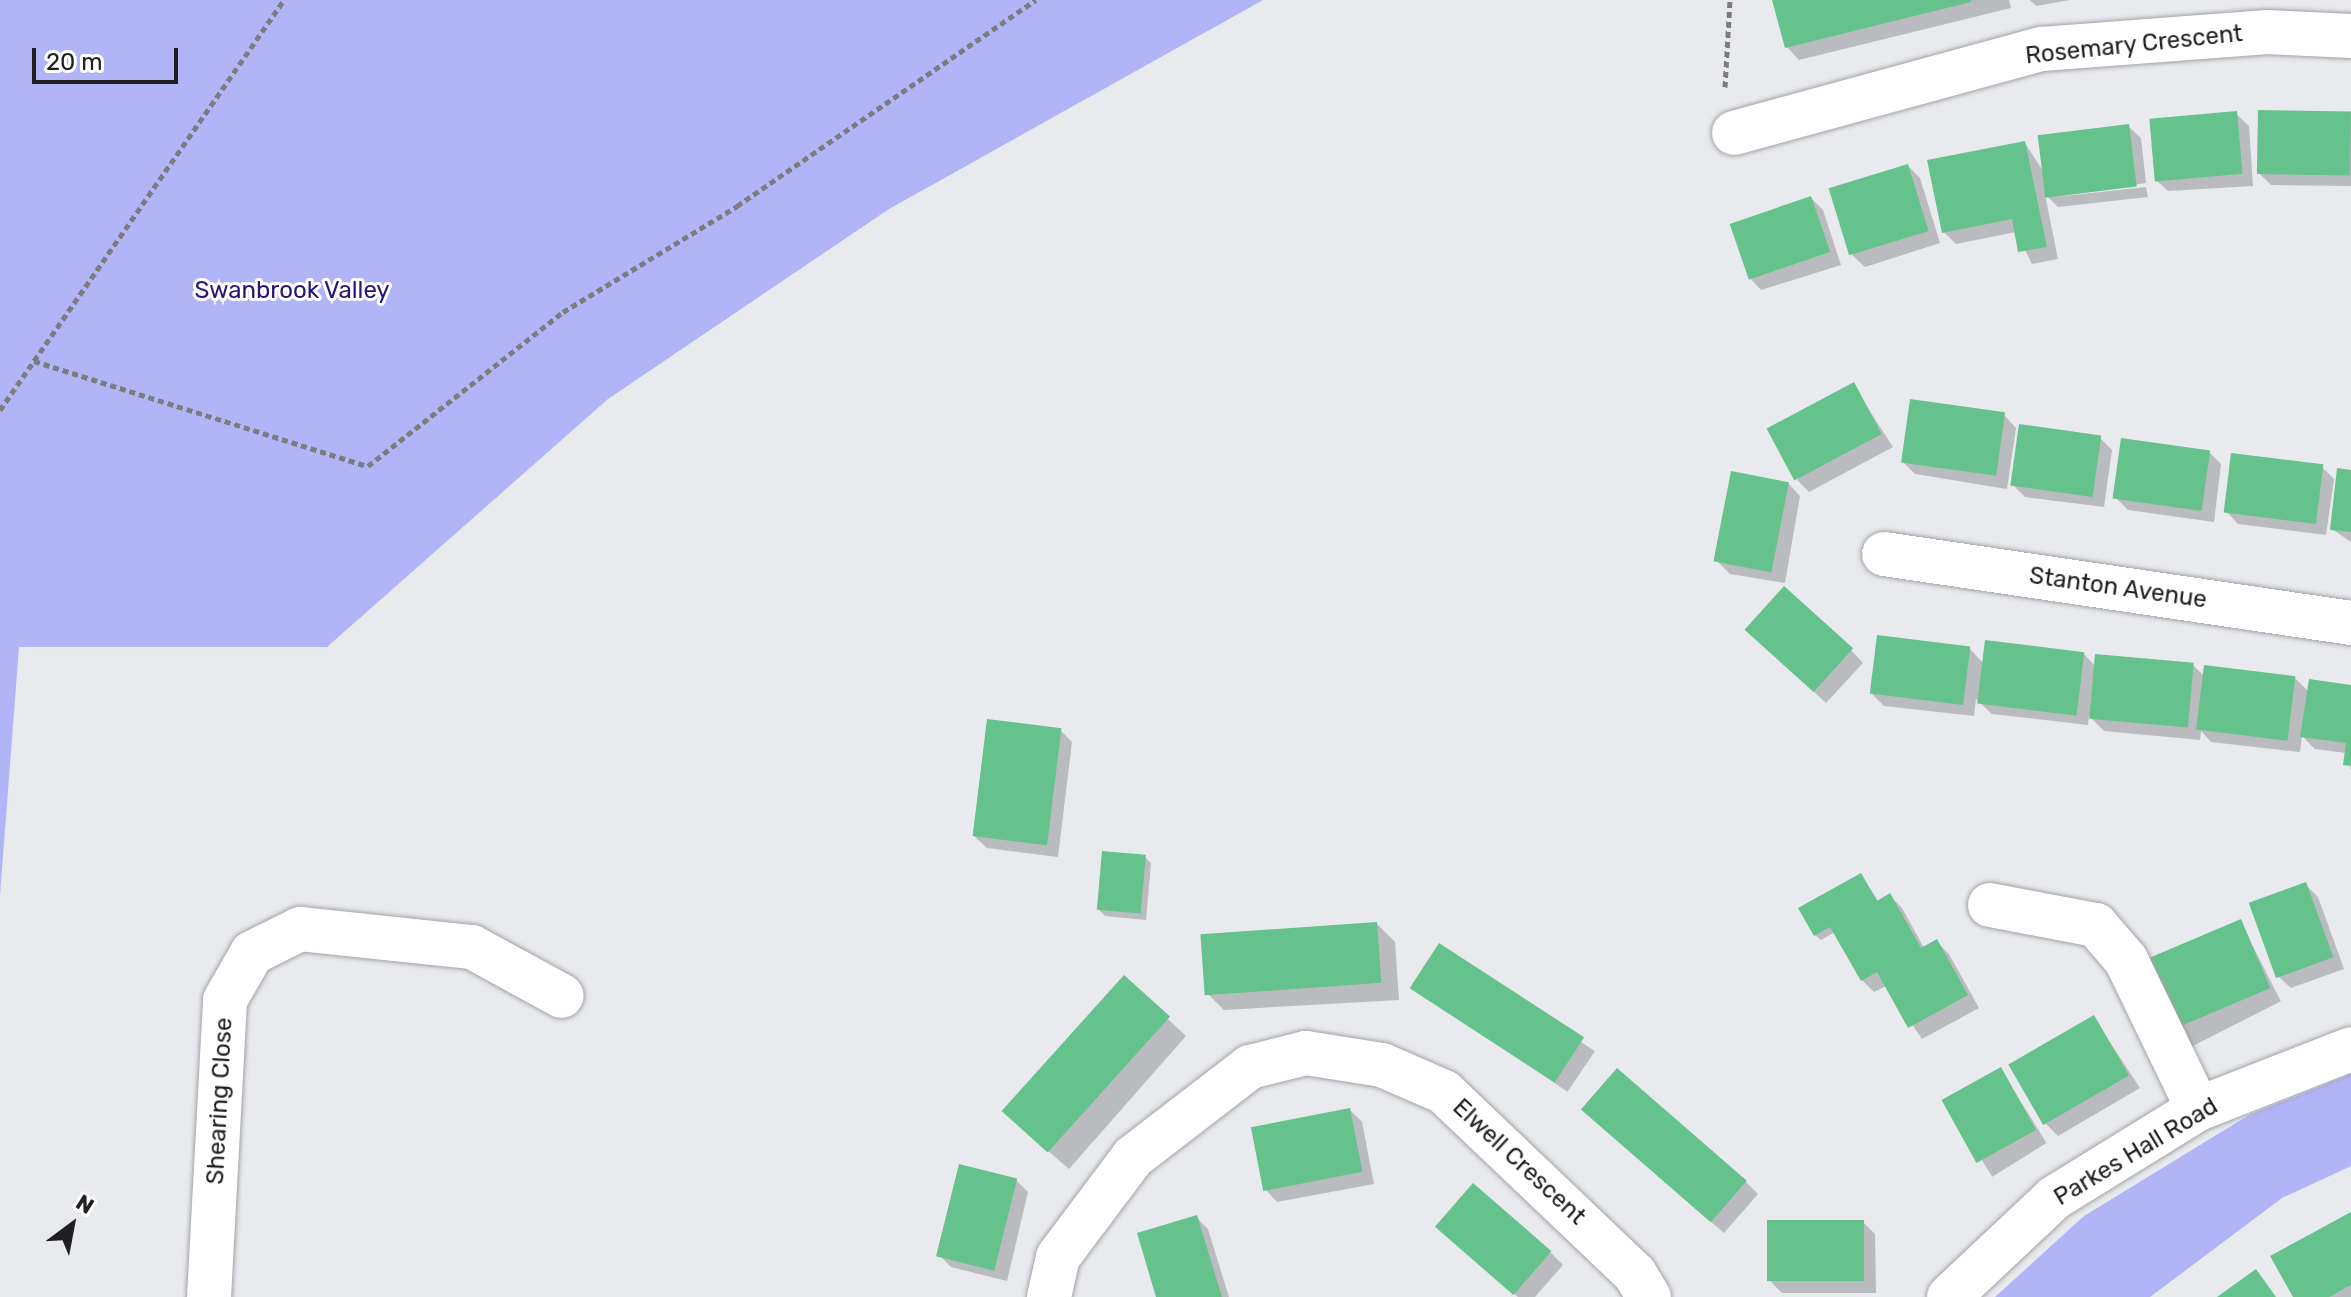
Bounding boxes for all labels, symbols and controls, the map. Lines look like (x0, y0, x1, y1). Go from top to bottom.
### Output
street label: Rosemary Crescent (2024, 19, 2244, 71)
scale bar (36, 32, 182, 82)
text: 20 m (46, 48, 103, 76)
park label: Swanbrook Valley (194, 277, 390, 305)
street label: Stanton Avenue (2027, 561, 2209, 615)
street label: Shearing Close (201, 1017, 239, 1185)
street label: Parkes Hall Road (2049, 1092, 2223, 1212)
street label: Elwell Crescent (1447, 1093, 1591, 1231)
north arrow (32, 1185, 112, 1265)
text: N (71, 1189, 99, 1220)

